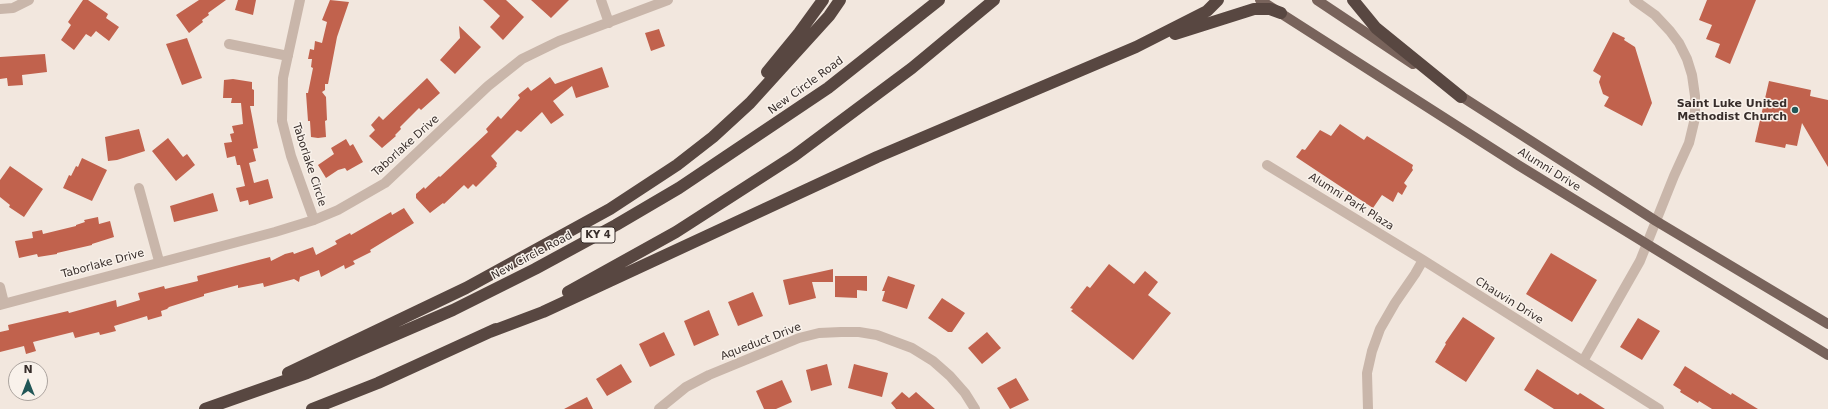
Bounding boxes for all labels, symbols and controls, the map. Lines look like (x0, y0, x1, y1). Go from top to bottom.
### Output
street label: New Circle Road (766, 54, 846, 118)
place label: Saint Luke United Methodist Church (1677, 97, 1787, 123)
marker: Saint Luke United Methodist Church (1790, 105, 1800, 115)
street label: Taborlake Drive (370, 113, 442, 179)
street label: Taborlake Circle (289, 122, 329, 208)
street label: Alumni Drive (1515, 146, 1583, 194)
street label: Alumni Park Plaza (1306, 170, 1396, 234)
road number: KY 4 (581, 227, 615, 243)
street label: New Circle Road (489, 229, 575, 283)
street label: Taborlake Drive (60, 247, 146, 281)
street label: Chauvin Drive (1473, 275, 1545, 327)
street label: Aqueduct Drive (719, 321, 803, 363)
north arrow (8, 361, 48, 401)
text: N (23, 363, 33, 376)

